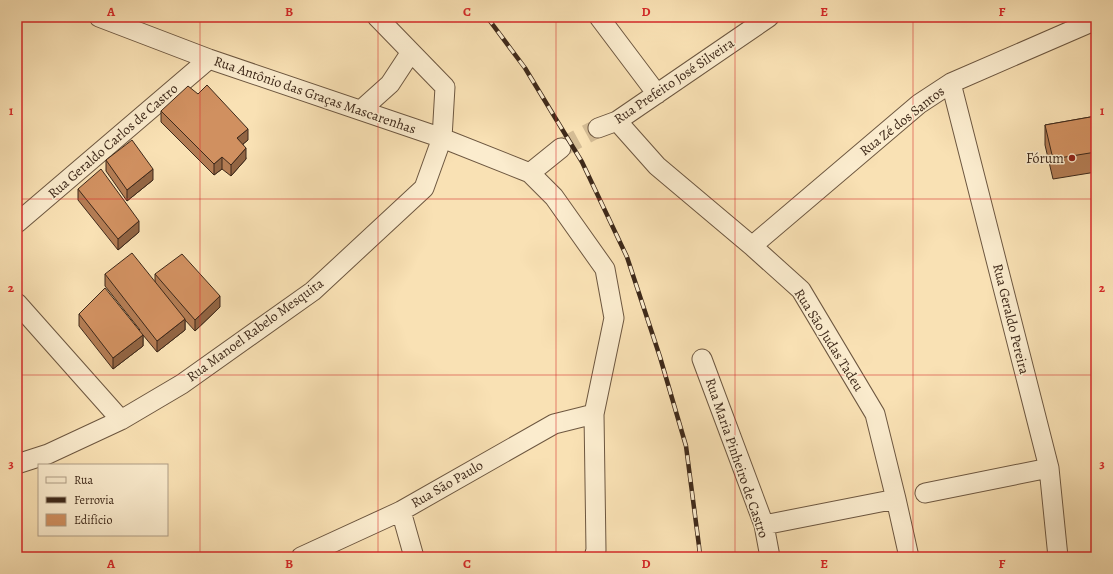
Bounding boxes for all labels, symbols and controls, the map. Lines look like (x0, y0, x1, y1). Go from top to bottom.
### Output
text: A (106, 3, 116, 20)
text: B (285, 3, 293, 20)
text: C (463, 3, 471, 20)
text: D (641, 3, 651, 20)
text: E (820, 3, 828, 20)
text: F (999, 3, 1006, 20)
street label: Rua Prefeito José Silveira (610, 33, 738, 128)
street label: Rua Antônio das Graças Mascarenhas (211, 51, 419, 139)
street label: Rua Geraldo Carlos de Castro (44, 79, 182, 203)
street label: Rua Zé dos Santos (856, 82, 948, 160)
text: 1 (9, 102, 14, 119)
text: 1 (1100, 102, 1105, 119)
place label: Fórum (1026, 149, 1064, 168)
marker: Fórum (1067, 153, 1077, 163)
street label: Rua Geraldo Pereira (988, 262, 1034, 377)
street label: Rua Manoel Rabelo Mesquita (183, 274, 328, 386)
text: 2 (8, 279, 15, 296)
text: 2 (1099, 279, 1106, 296)
street label: Rua São Judas Tadeu (790, 285, 868, 395)
street label: Rua Maria Pinheiro de Castro (701, 375, 773, 541)
text: 3 (8, 455, 14, 472)
text: 3 (1099, 455, 1105, 472)
street label: Rua São Paulo (407, 456, 487, 512)
legend (38, 464, 168, 536)
text: Rua (74, 472, 93, 488)
text: Ferrovia (74, 492, 115, 508)
text: Edifício (74, 512, 112, 528)
text: A (106, 555, 116, 572)
text: B (285, 555, 293, 572)
text: C (463, 555, 471, 572)
text: D (641, 555, 651, 572)
text: E (820, 555, 828, 572)
text: F (999, 555, 1006, 572)

